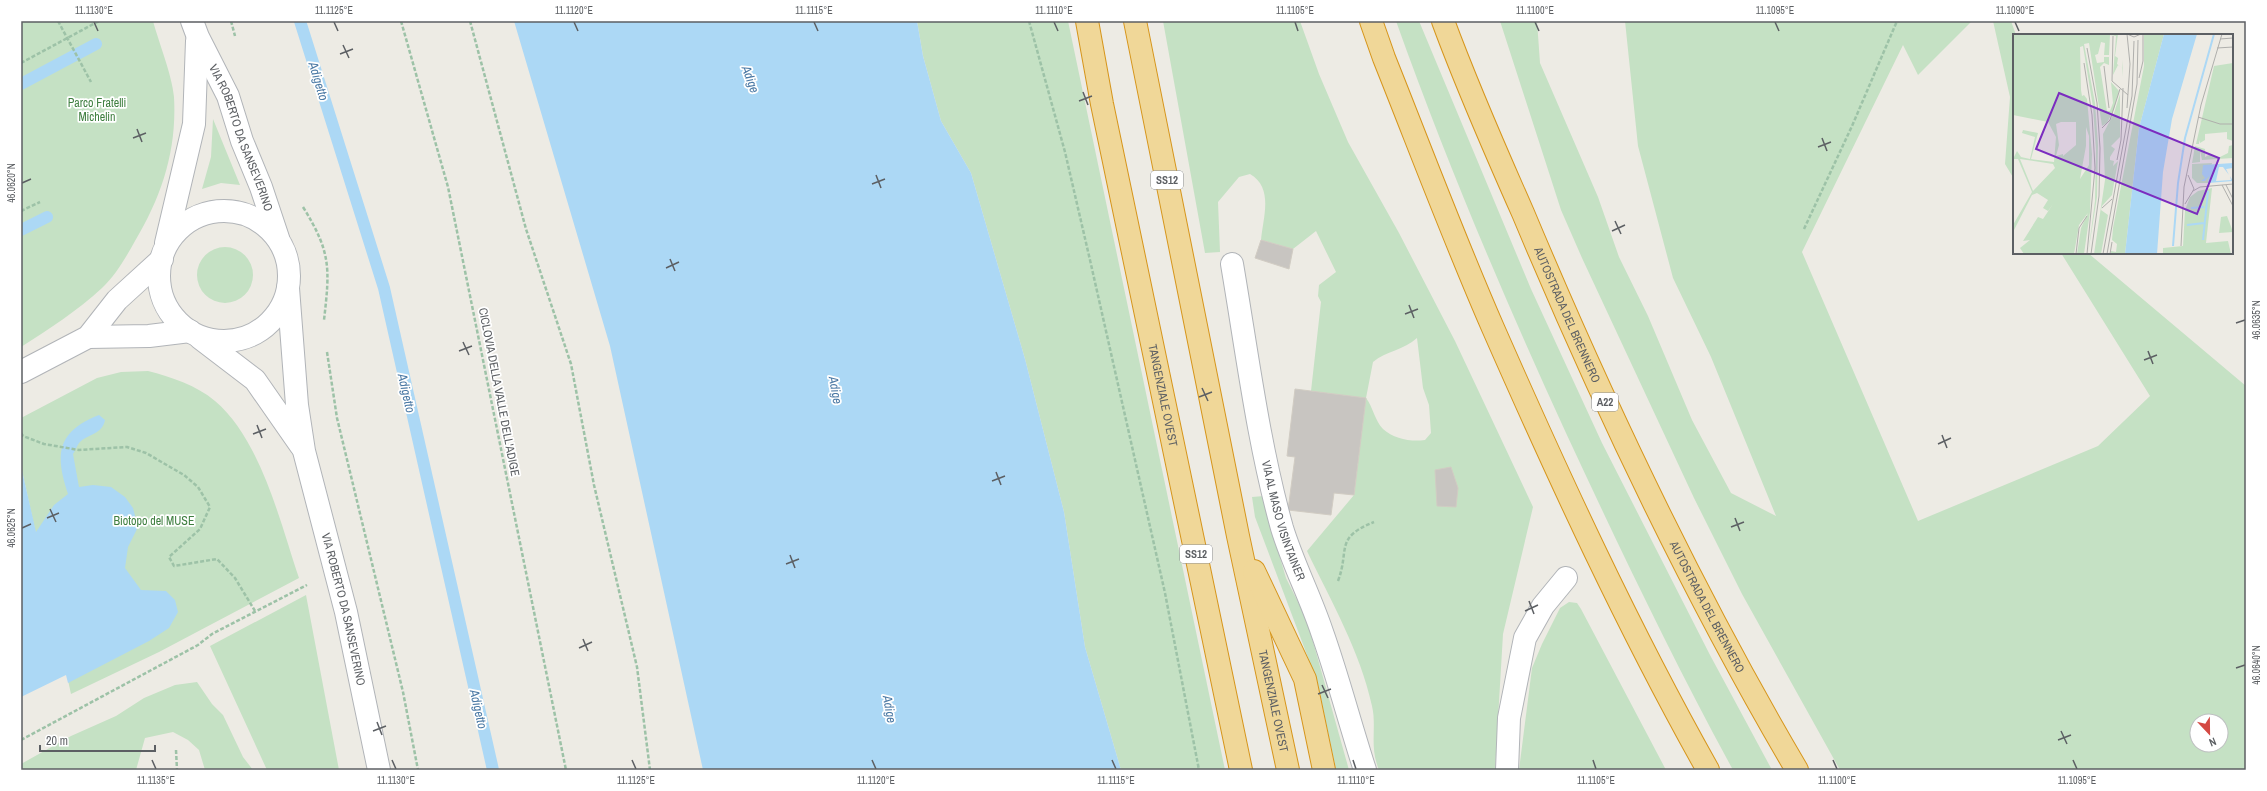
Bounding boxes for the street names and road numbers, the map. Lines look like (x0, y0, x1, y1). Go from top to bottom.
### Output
street label: VIA ROBERTO DA SANSEVERINO (205, 62, 277, 214)
road number: SS12 (1151, 171, 1183, 189)
street label: AUTOSTRADA DEL BRENNERO (1530, 244, 1604, 386)
street label: CICLOVIA DELLA VALLE DELL'ADIGE (475, 306, 523, 478)
street label: TANGENZIALE OVEST (1144, 343, 1181, 448)
road number: A22 (1592, 393, 1618, 411)
street label: VIA AL MASO VISINTAINER (1258, 459, 1309, 583)
street label: VIA ROBERTO DA SANSEVERINO (318, 531, 369, 687)
street label: AUTOSTRADA DEL BRENNERO (1666, 537, 1748, 676)
road number: SS12 (1180, 545, 1212, 563)
street label: TANGENZIALE OVEST (1255, 649, 1292, 754)

